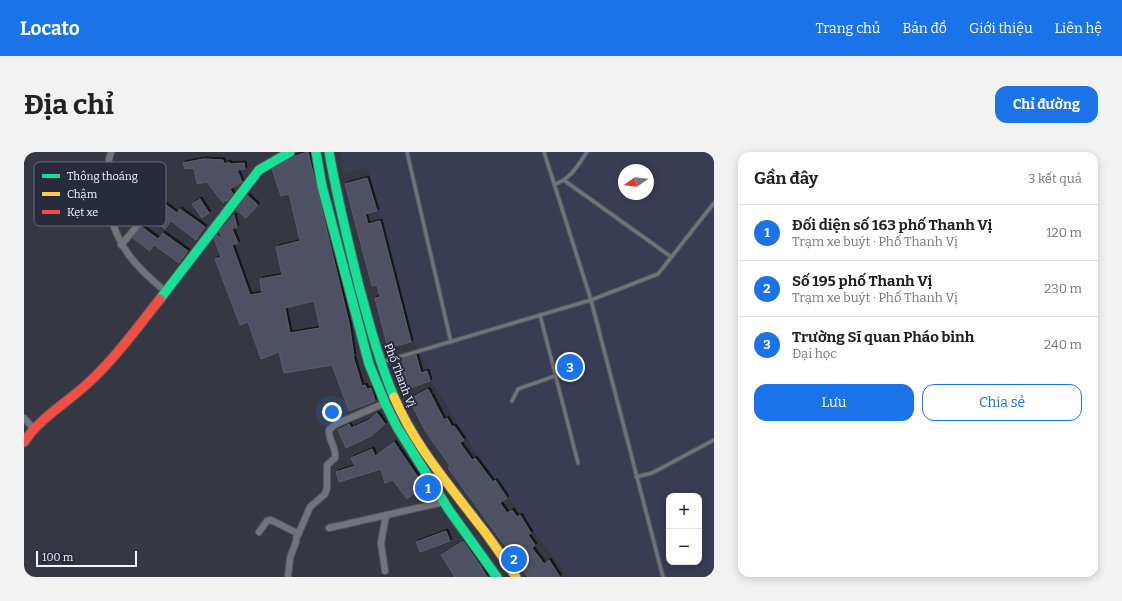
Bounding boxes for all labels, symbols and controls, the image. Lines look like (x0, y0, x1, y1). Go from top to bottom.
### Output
text: Locato (20, 17, 80, 40)
text: Trang chủ (815, 20, 880, 37)
text: Bản đồ (902, 20, 947, 37)
text: Giới thiệu (969, 20, 1033, 37)
text: Liên hệ (1055, 20, 1102, 37)
button: Chỉ đường (995, 86, 1098, 123)
text: Địa chỉ (24, 88, 114, 121)
legend (34, 162, 166, 226)
north arrow (618, 164, 654, 200)
text: Gần đây (754, 168, 818, 189)
text: Thông thoáng (67, 170, 138, 183)
text: 3 kết quả (1028, 171, 1082, 186)
text: Chậm (67, 188, 98, 201)
text: Kẹt xe (67, 206, 98, 219)
text: Đối diện số 163 phố Thanh Vị (792, 216, 992, 234)
text: 1 (764, 225, 770, 240)
text: 120 m (1046, 225, 1082, 240)
text: Trạm xe buýt · Phố Thanh Vị (792, 234, 958, 249)
text: Số 195 phố Thanh Vị (792, 272, 932, 290)
text: 2 (763, 281, 771, 296)
text: 230 m (1044, 281, 1082, 296)
text: Trạm xe buýt · Phố Thanh Vị (792, 290, 958, 305)
text: Trường Sĩ quan Pháo binh (792, 328, 974, 346)
text: 3 (763, 337, 771, 352)
text: 240 m (1044, 337, 1082, 352)
street label: Phố Thanh Vị (381, 341, 419, 410)
text: Đại học (792, 346, 837, 361)
pin: 3 (557, 352, 583, 382)
button: Lưu (754, 384, 914, 421)
button: Chia sẻ (922, 384, 1082, 421)
your location (322, 402, 342, 422)
pin: 1 (415, 473, 441, 503)
map controls (666, 493, 702, 565)
button: + (666, 493, 702, 529)
button: − (666, 529, 702, 565)
pin: 2 (501, 544, 527, 574)
scale bar (36, 549, 137, 568)
text: 100 m (42, 551, 73, 564)

